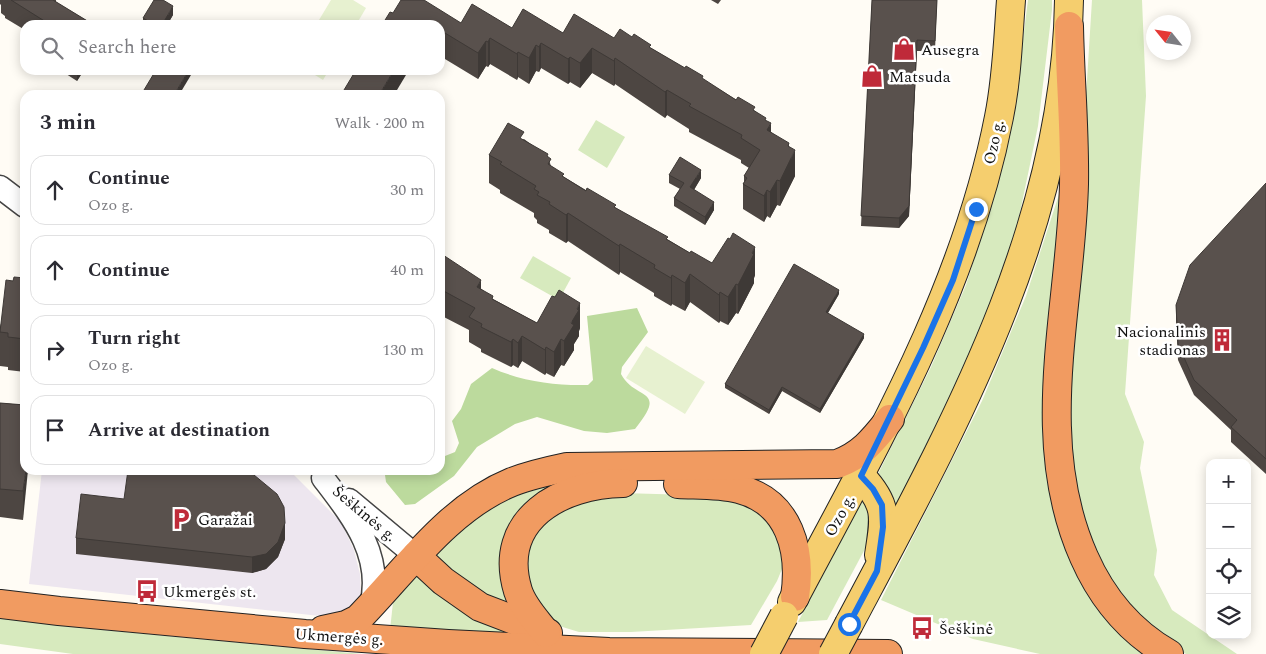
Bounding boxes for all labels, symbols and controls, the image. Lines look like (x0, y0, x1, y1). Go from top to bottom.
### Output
north arrow (1146, 15, 1191, 60)
search box (20, 20, 445, 75)
text: Search here (78, 33, 177, 62)
icon: search (38, 34, 66, 62)
shop icon: Ausegra (891, 36, 917, 62)
place label: Ausegra (921, 38, 979, 62)
shop icon: Matsuda (859, 63, 885, 89)
place label: Matsuda (889, 65, 951, 89)
text: 3 min (40, 107, 96, 139)
text: Walk · 200 m (334, 111, 425, 135)
street label: Ozo g. (977, 118, 1011, 167)
text: Continue (88, 164, 170, 193)
icon: ahead (41, 176, 69, 204)
text: 30 m (390, 178, 424, 202)
text: Ozo g. (88, 193, 133, 217)
route end (965, 198, 988, 221)
icon: ahead (41, 256, 69, 284)
text: Continue (88, 256, 170, 285)
text: 40 m (390, 258, 424, 282)
place label: Nacionalinis stadionas (1116, 320, 1206, 362)
text: Turn right (88, 324, 181, 353)
building icon: Nacionalinis stadionas (1209, 327, 1235, 353)
icon: right (41, 336, 69, 364)
text: 130 m (382, 338, 424, 362)
text: Ozo g. (88, 353, 133, 377)
icon: arrive (41, 416, 69, 444)
text: Arrive at destination (88, 416, 270, 445)
map controls (1206, 459, 1251, 639)
button: + (1206, 459, 1251, 504)
street label: Šeškinės g. (327, 480, 402, 548)
street label: Ozo g. (818, 490, 861, 541)
button: − (1206, 504, 1251, 549)
parking icon: Garažai (168, 506, 194, 532)
place label: Garažai (198, 508, 253, 532)
button: locate (1206, 549, 1251, 594)
bus stop icon: Ukmergės st. (134, 578, 160, 604)
place label: Ukmergės st. (163, 580, 256, 604)
button: layers (1206, 594, 1251, 639)
route start (838, 613, 861, 636)
bus stop icon: Šeškinė (909, 615, 935, 641)
place label: Šeškinė (939, 617, 993, 641)
street label: Ukmergės g. (294, 622, 384, 652)

